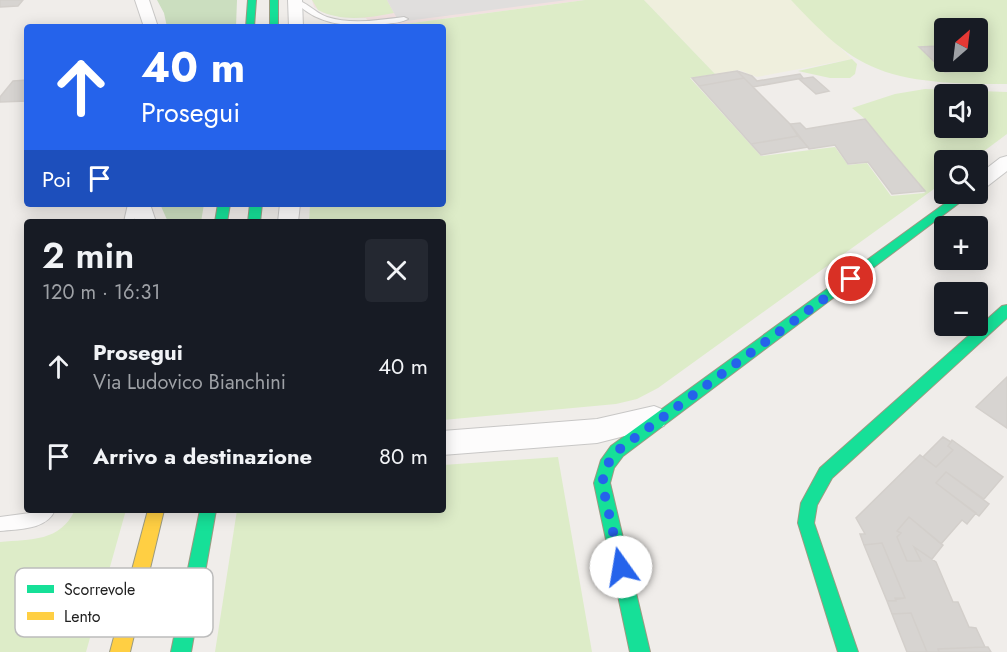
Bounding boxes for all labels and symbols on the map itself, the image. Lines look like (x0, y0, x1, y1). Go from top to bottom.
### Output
north arrow (934, 18, 988, 72)
pin (825, 253, 876, 304)
position arrow (589, 535, 653, 599)
legend (15, 568, 213, 637)
text: Scorrevole (64, 578, 135, 601)
text: Lento (64, 605, 101, 628)

